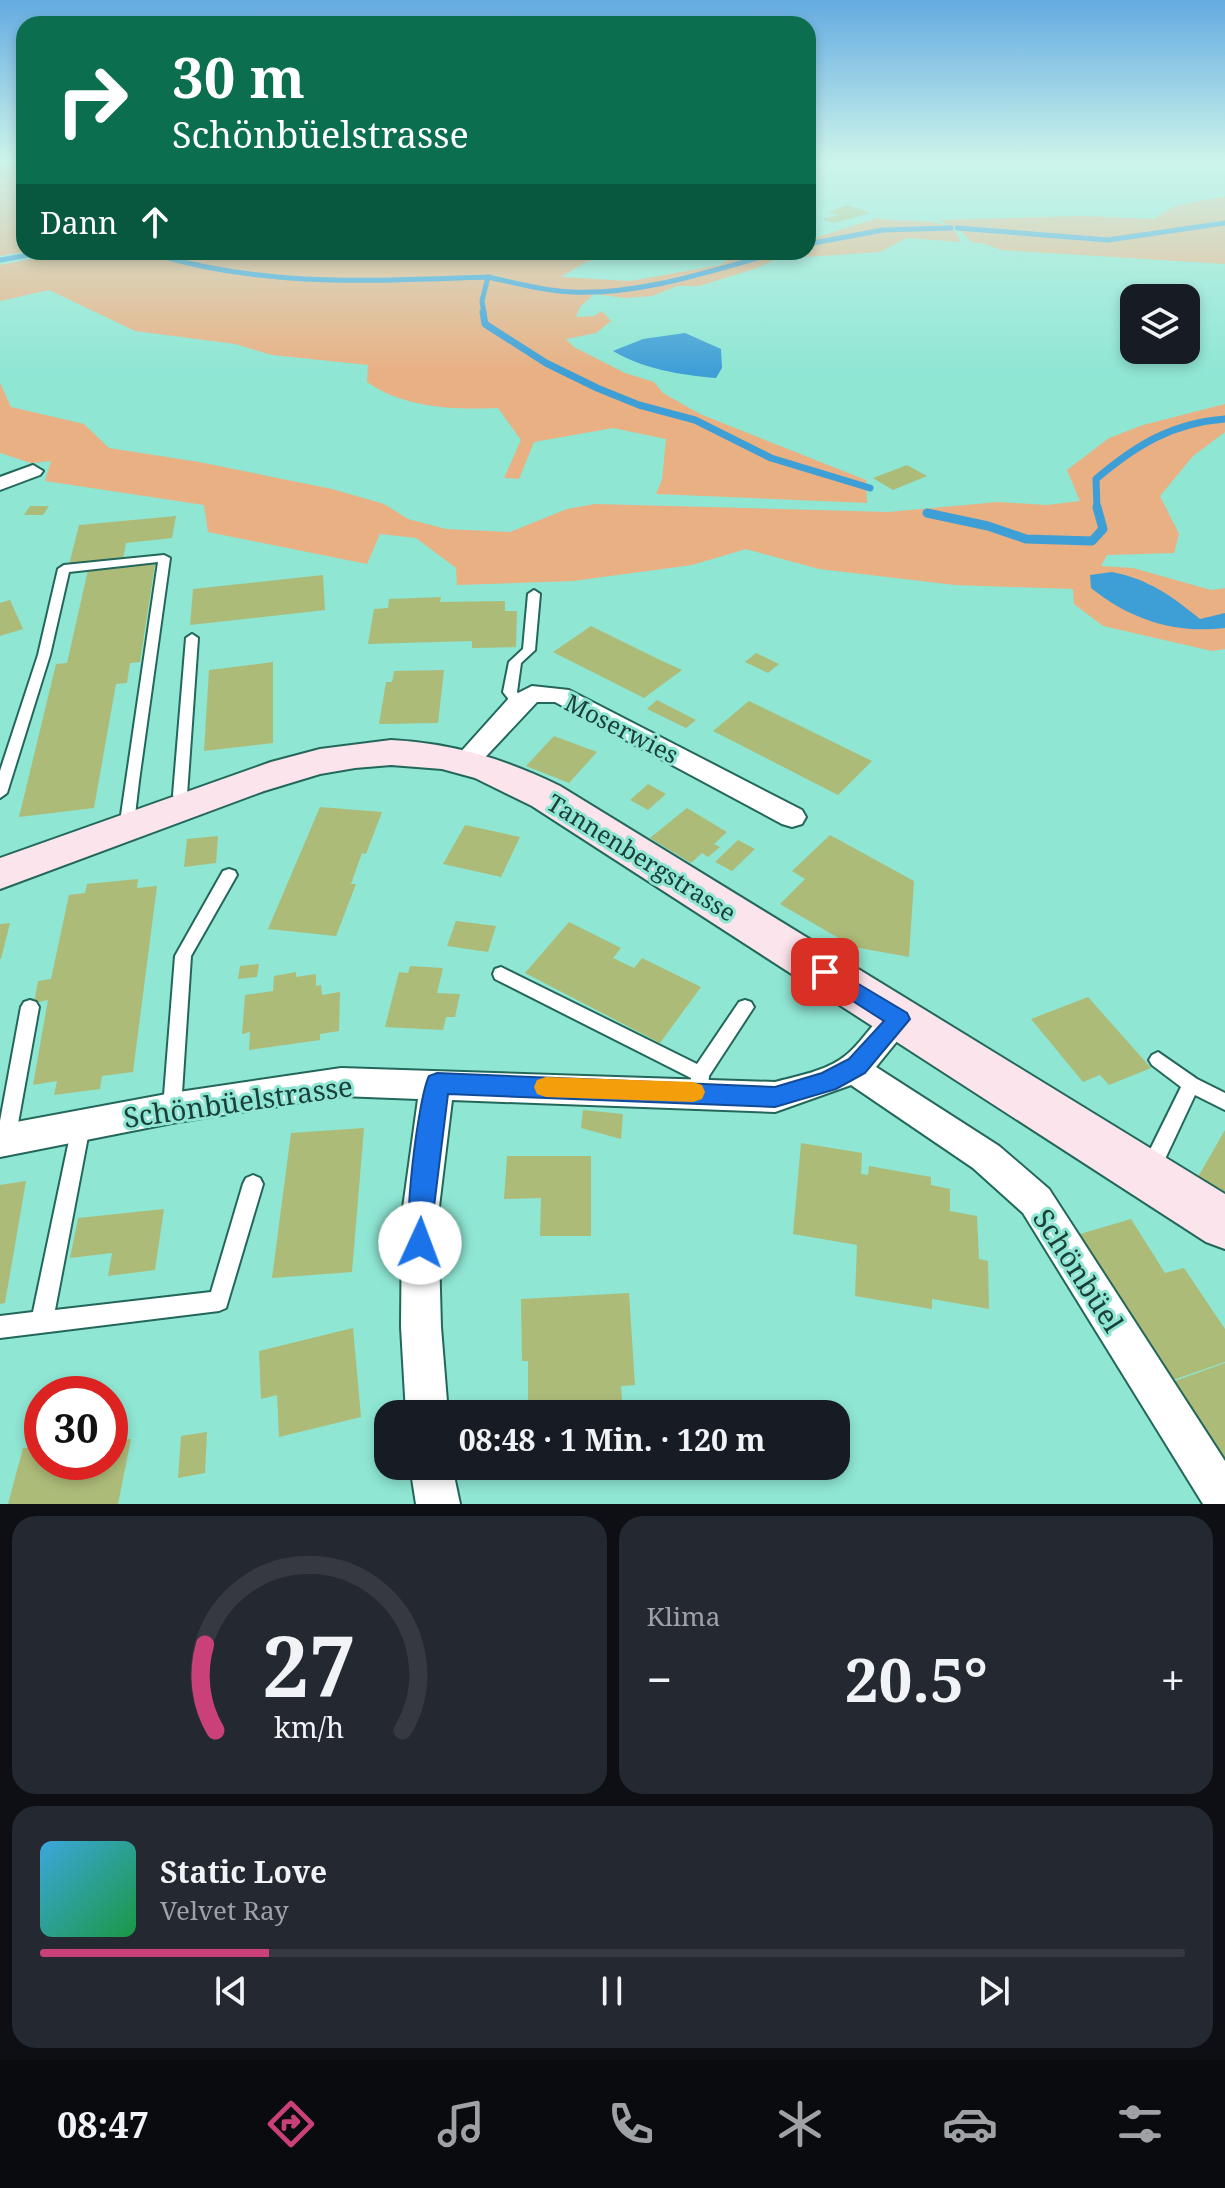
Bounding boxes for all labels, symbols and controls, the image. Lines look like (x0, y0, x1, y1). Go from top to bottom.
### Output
text: 30 m (172, 38, 305, 114)
icon: right (40, 48, 144, 152)
text: Schönbüelstrasse (172, 110, 469, 159)
icon: ahead (133, 200, 177, 244)
text: Dann (40, 202, 117, 243)
map controls (1120, 284, 1200, 364)
button: layers (1120, 284, 1200, 364)
street label: Moserwies (560, 685, 684, 771)
street label: Tannenbergstrasse (541, 786, 743, 928)
pin (791, 938, 859, 1006)
icon: arrive (803, 950, 847, 994)
street label: Schönbüelstrasse (121, 1066, 355, 1136)
position arrow (378, 1201, 462, 1285)
street label: Schönbüel (1025, 1201, 1133, 1339)
speed limit sign: 30 (24, 1376, 128, 1480)
text: 08:48 · 1 Min. · 120 m (459, 1419, 765, 1460)
text: Klima (647, 1598, 720, 1634)
text: 27 (262, 1608, 356, 1721)
text: 20.5° (845, 1638, 988, 1720)
text: − (647, 1649, 672, 1709)
text: + (1160, 1649, 1185, 1709)
text: km/h (274, 1707, 344, 1746)
text: Static Love (160, 1851, 327, 1892)
text: Velvet Ray (160, 1892, 289, 1928)
icon: previous (209, 1969, 253, 2013)
icon: pause (590, 1969, 634, 2013)
icon: next (972, 1969, 1016, 2013)
icon: directions (263, 2096, 319, 2152)
icon: music (433, 2096, 489, 2152)
icon: phone (603, 2096, 659, 2152)
icon: climate (772, 2096, 828, 2152)
icon: car (942, 2096, 998, 2152)
icon: filters (1112, 2096, 1168, 2152)
text: 08:47 (57, 2100, 149, 2149)

